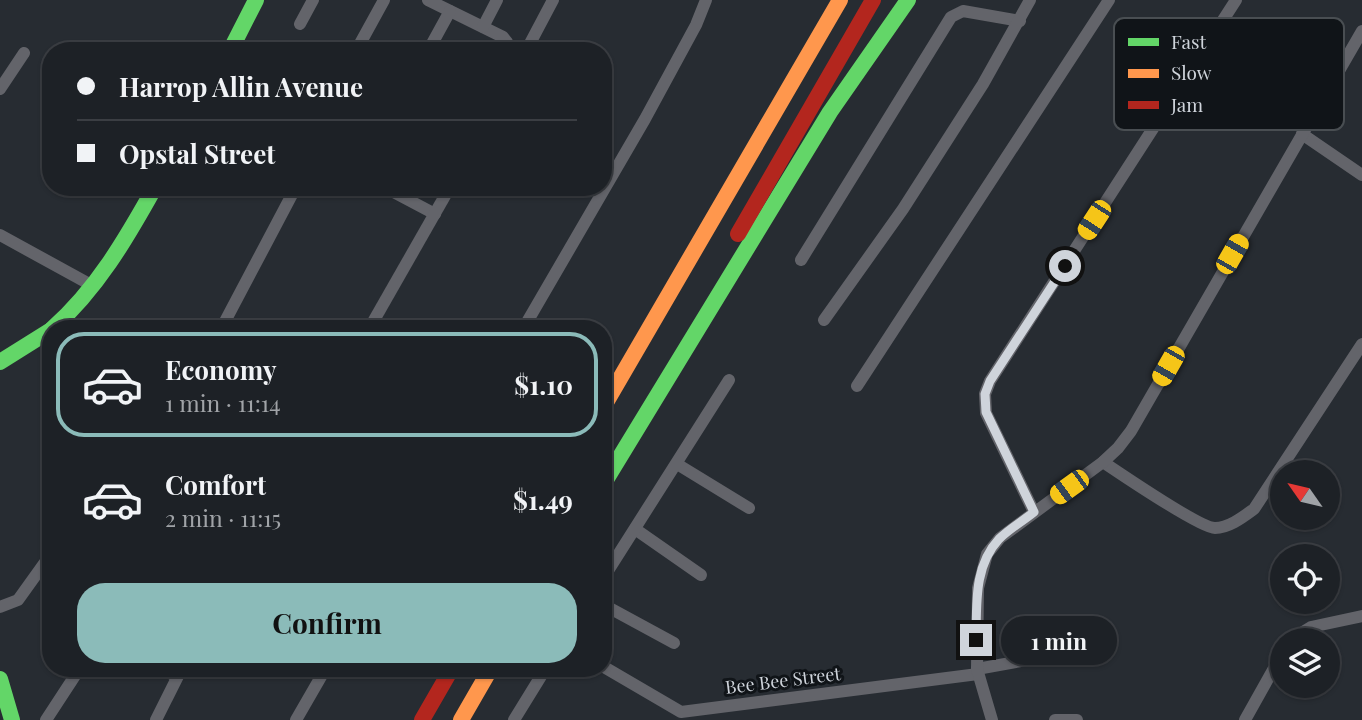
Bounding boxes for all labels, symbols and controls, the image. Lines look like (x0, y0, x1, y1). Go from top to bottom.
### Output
legend (1114, 18, 1344, 130)
text: Fast (1171, 28, 1207, 54)
text: Slow (1171, 59, 1212, 85)
text: Harrop Allin Avenue (119, 69, 363, 104)
text: Jam (1170, 91, 1203, 117)
text: Opstal Street (119, 136, 275, 171)
car (1074, 197, 1115, 243)
car (1213, 231, 1252, 277)
route start (1049, 250, 1081, 282)
car (1149, 343, 1188, 389)
text: Economy (165, 352, 276, 387)
icon: car (81, 353, 144, 416)
text: $1.10 (514, 367, 573, 402)
text: 1 min · 11:14 (165, 387, 281, 418)
north arrow (1270, 460, 1340, 530)
map controls (1270, 460, 1340, 698)
car (1046, 466, 1093, 508)
text: Comfort (165, 467, 266, 502)
icon: car (81, 468, 144, 531)
text: $1.49 (513, 482, 573, 517)
text: 2 min · 11:15 (165, 502, 281, 533)
button: locate (1270, 544, 1340, 614)
button: Confirm (77, 583, 577, 663)
callout: 1 min (1000, 616, 1116, 664)
route end (960, 624, 992, 656)
text: 1 min (1031, 625, 1087, 656)
button: layers (1270, 628, 1340, 698)
street label: Bee Bee Street (724, 661, 843, 699)

